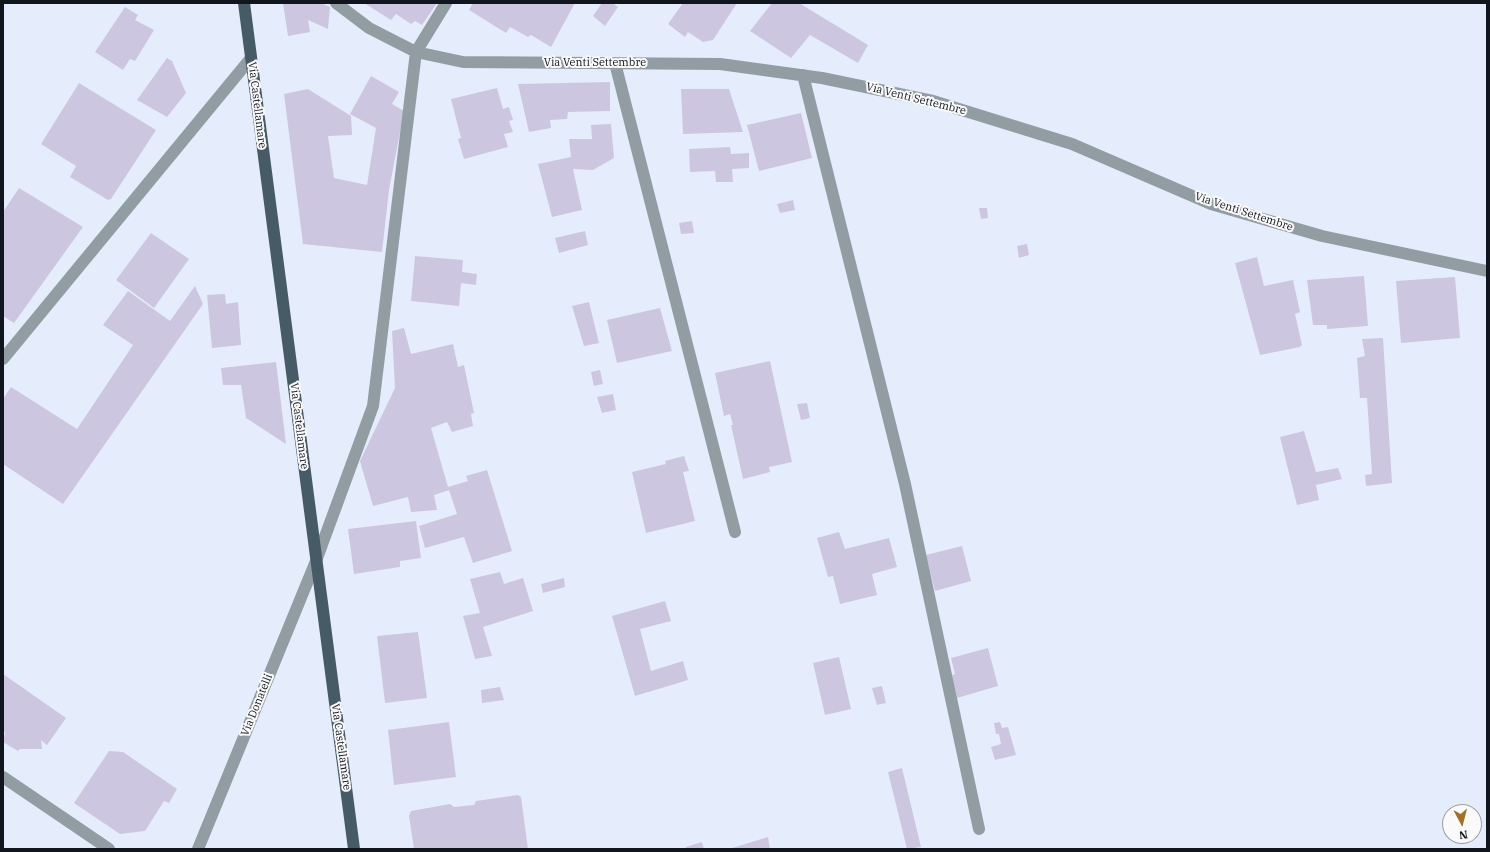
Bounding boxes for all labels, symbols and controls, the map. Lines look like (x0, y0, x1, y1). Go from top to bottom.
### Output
street label: Via Venti Settembre (544, 56, 646, 70)
street label: Via Castellamare (245, 61, 269, 149)
street label: Via Venti Settembre (865, 80, 967, 118)
street label: Via Venti Settembre (1193, 190, 1295, 234)
street label: Via Castellamare (287, 382, 311, 470)
street label: Via Donatelli (239, 672, 275, 738)
street label: Via Castellamare (328, 703, 354, 791)
north arrow (1442, 804, 1482, 844)
text: N (1458, 827, 1469, 842)

